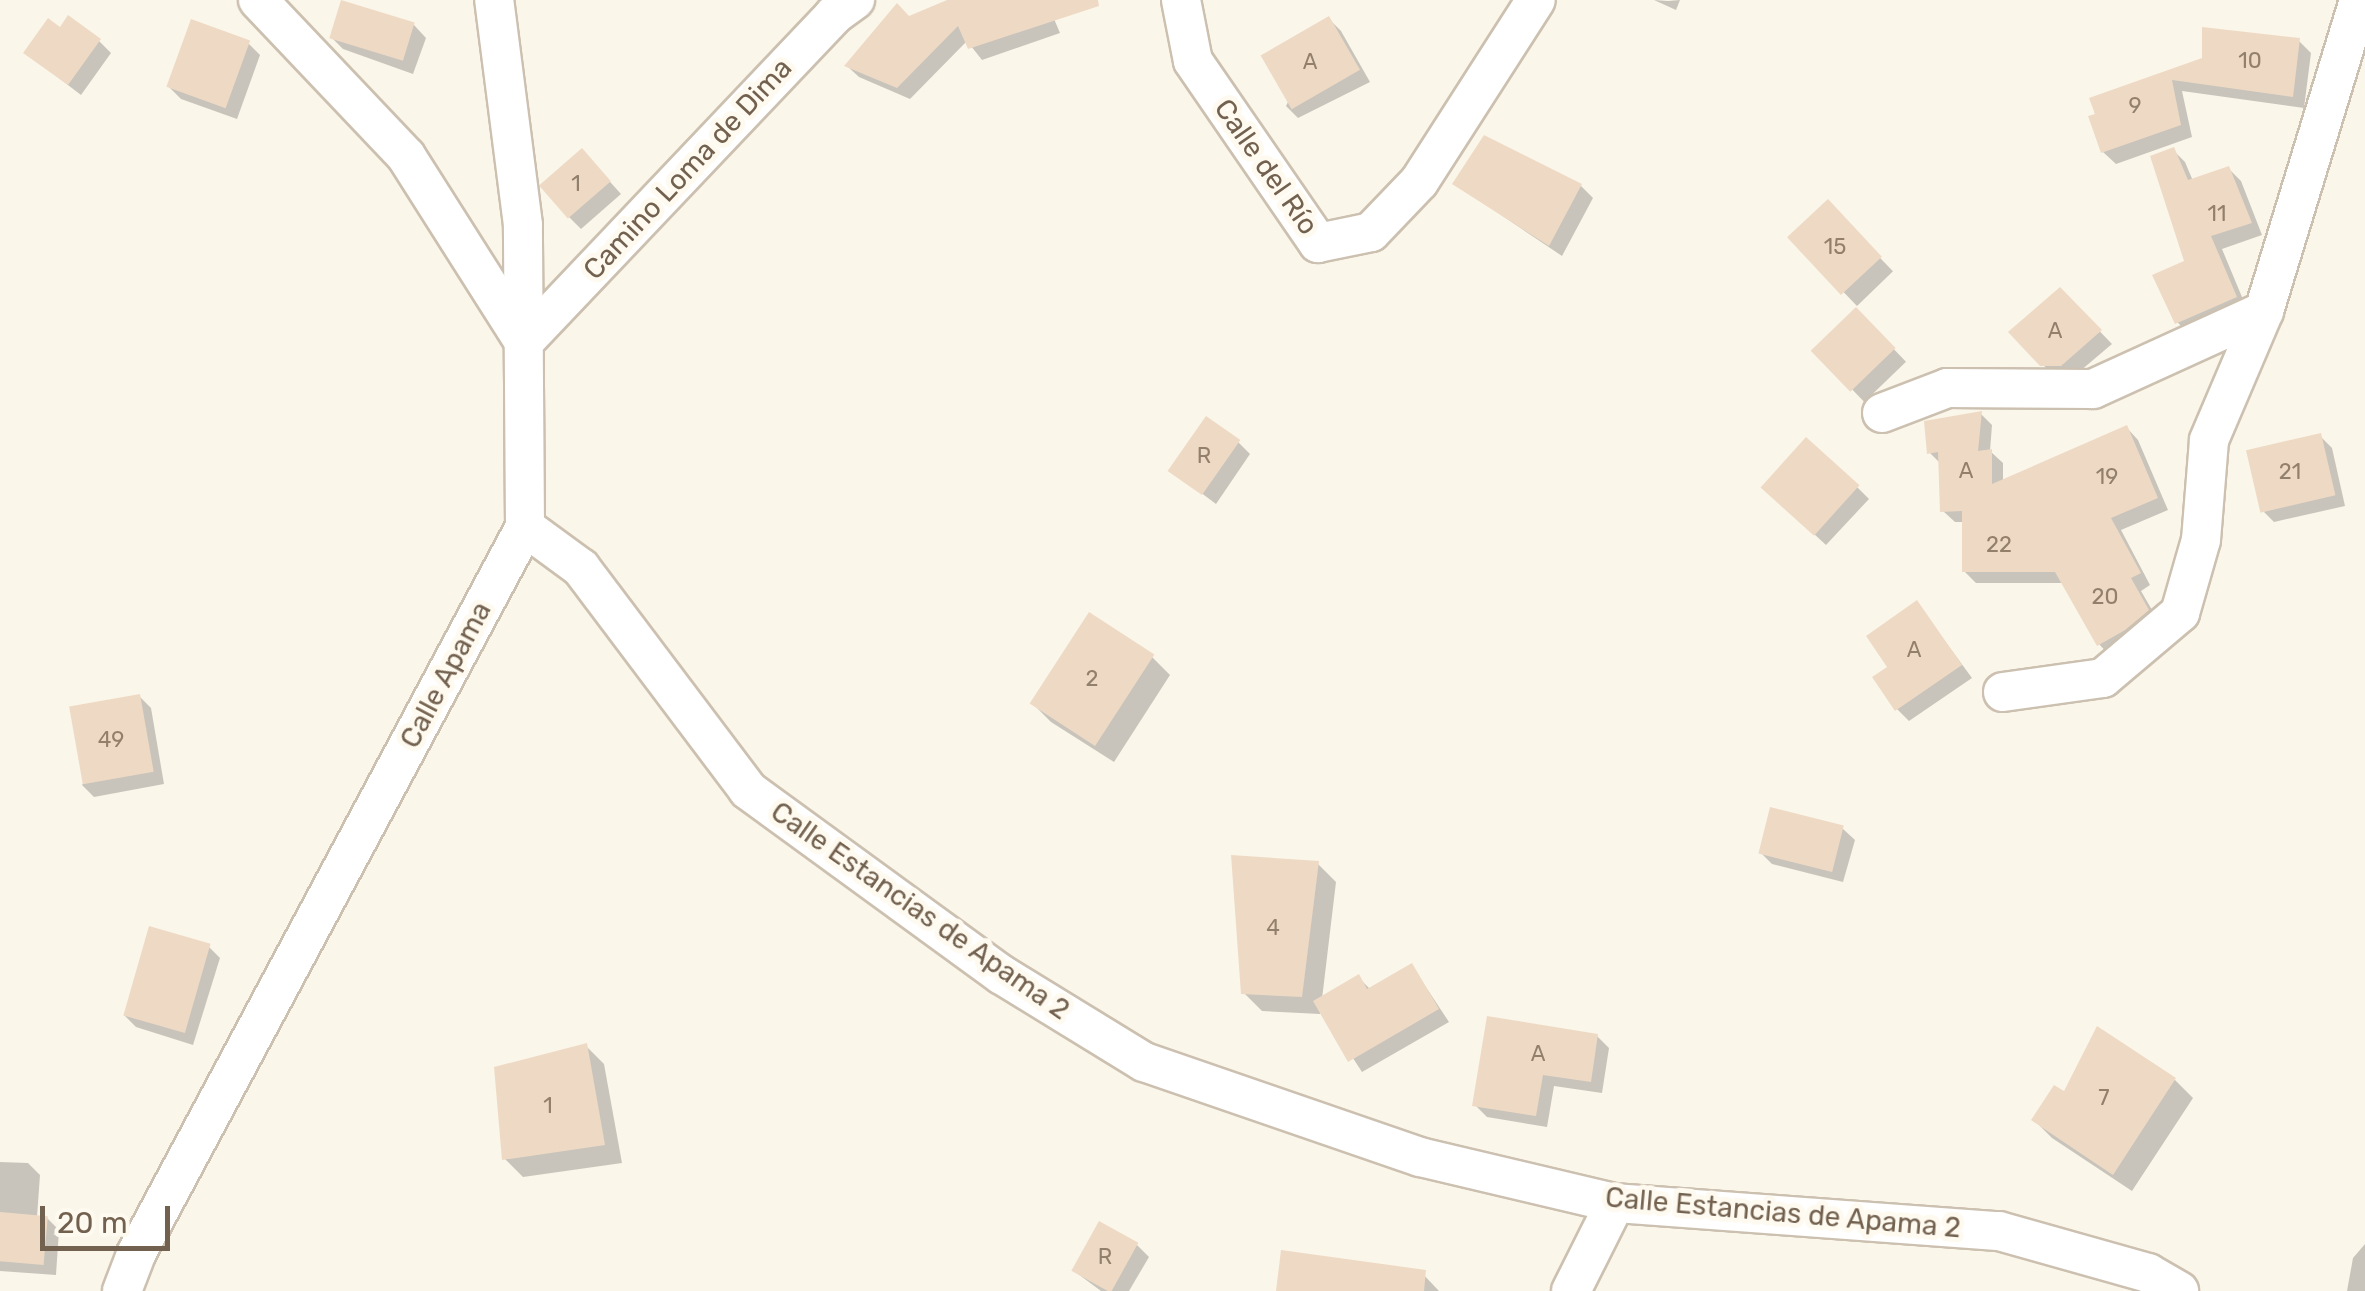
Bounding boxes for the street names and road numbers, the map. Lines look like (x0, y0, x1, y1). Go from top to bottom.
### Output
street label: Camino Loma de Dima (577, 51, 799, 287)
street label: Calle del Río (1207, 93, 1325, 241)
street label: Calle Apama (393, 596, 499, 754)
street label: Calle Estancias de Apama 2 (764, 795, 1076, 1027)
street label: Calle Estancias de Apama 2 (1604, 1181, 1962, 1245)

